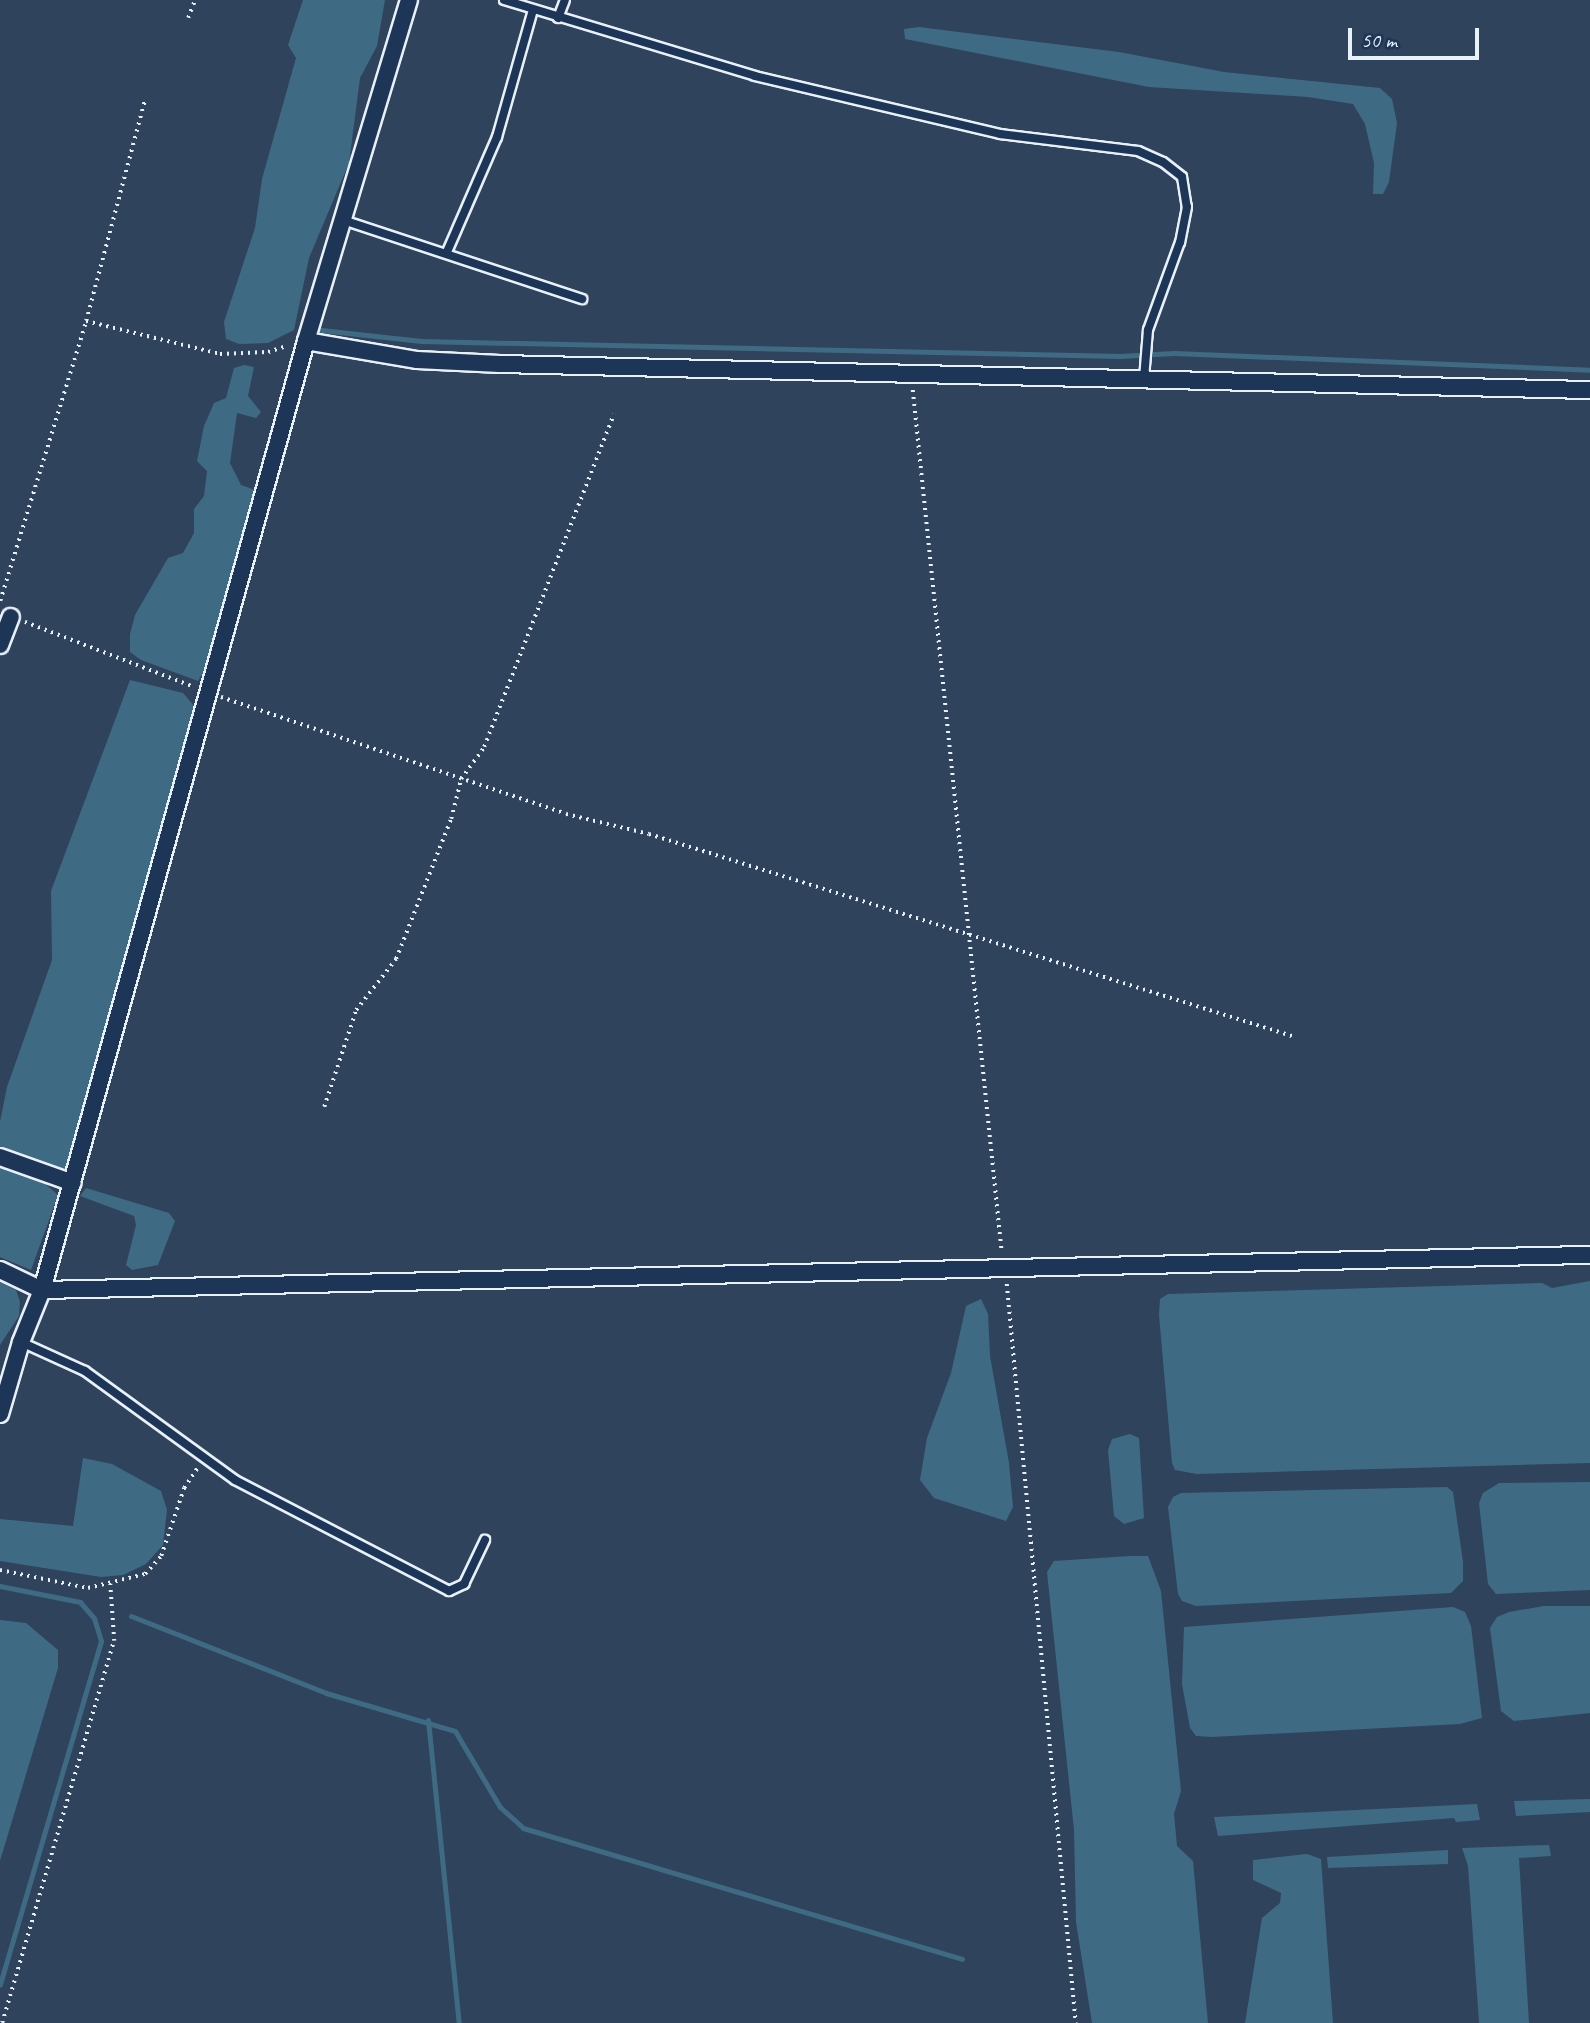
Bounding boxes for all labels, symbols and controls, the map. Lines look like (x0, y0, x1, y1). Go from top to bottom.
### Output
scale bar (1352, 14, 1483, 58)
text: 50 m (1361, 27, 1397, 53)

